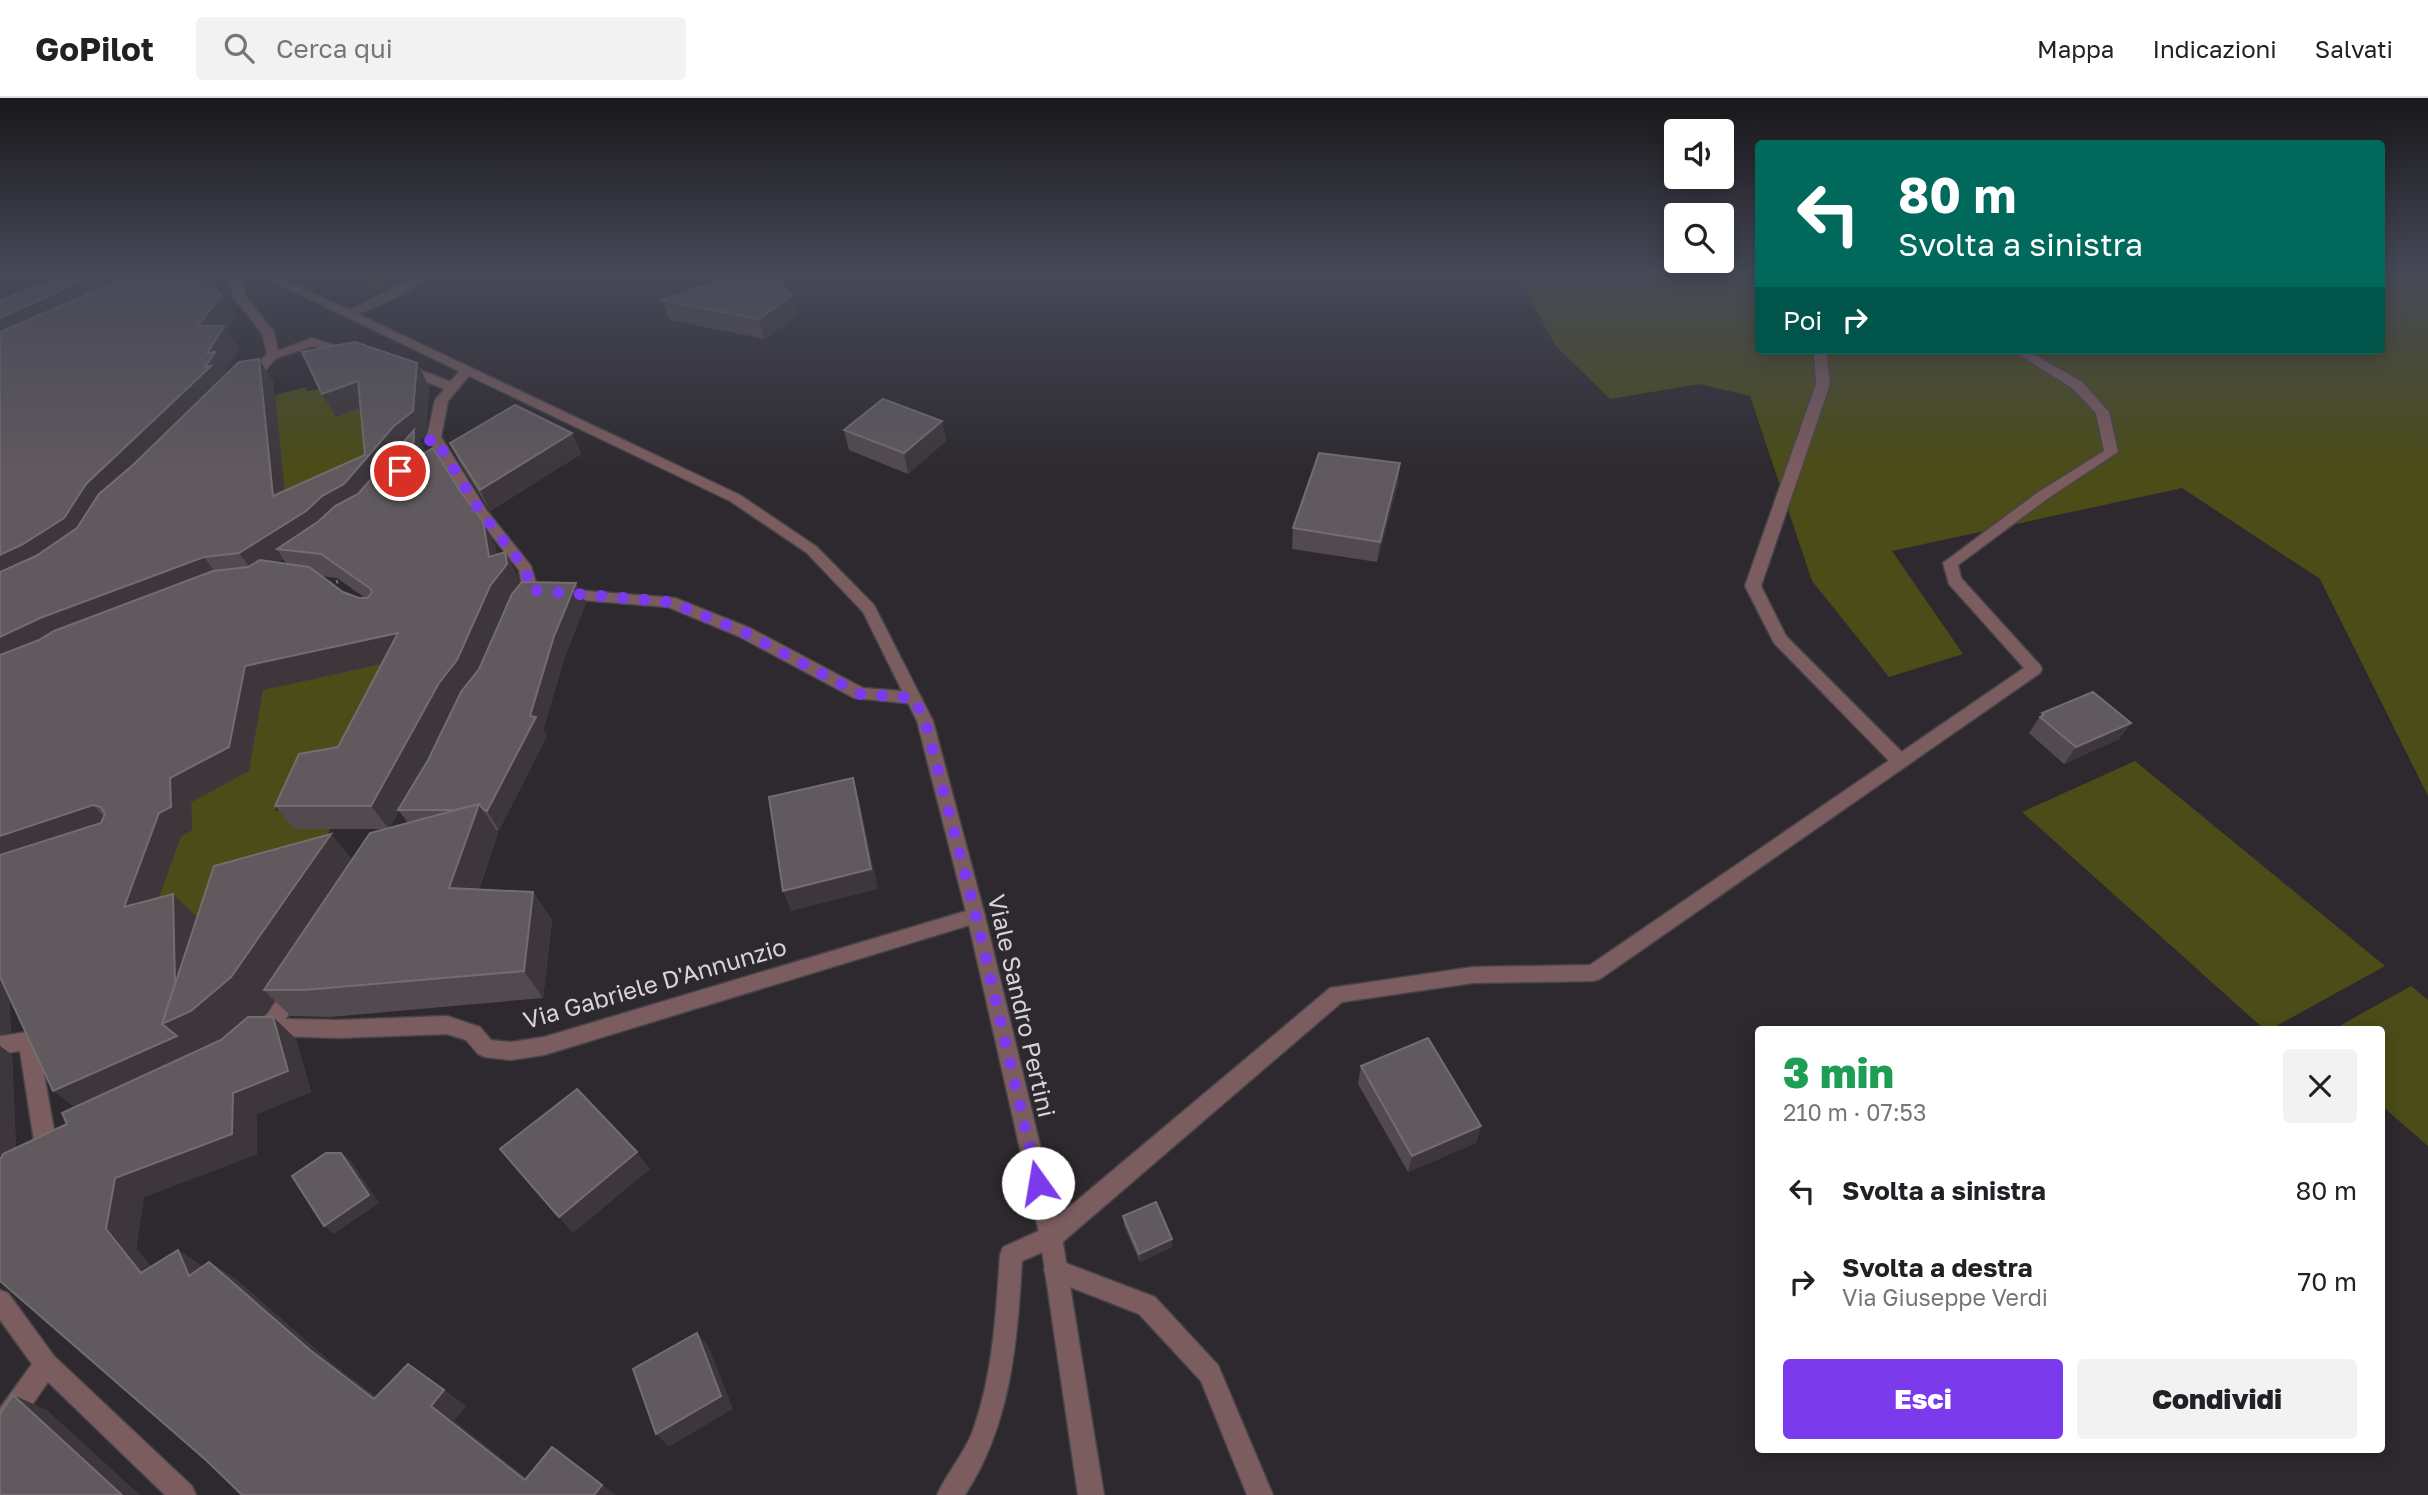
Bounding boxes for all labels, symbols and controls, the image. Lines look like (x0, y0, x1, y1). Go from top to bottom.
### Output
search box (196, 17, 686, 80)
text: GoPilot (35, 29, 154, 68)
icon: search (220, 29, 258, 67)
text: Cerca qui (276, 33, 393, 64)
text: Mappa (2037, 34, 2114, 63)
text: Indicazioni (2152, 34, 2277, 63)
text: Salvati (2315, 34, 2393, 63)
map controls (1664, 119, 1734, 273)
button: sound (1664, 119, 1734, 189)
text: 80 m (1898, 165, 2016, 224)
icon: left (1783, 168, 1874, 259)
button: search (1664, 203, 1734, 273)
text: Svolta a sinistra (1898, 225, 2143, 263)
icon: right (1836, 301, 1874, 339)
text: Poi (1783, 305, 1822, 336)
pin (370, 441, 430, 501)
icon: arrive (381, 452, 419, 490)
street label: Viale Sandro Pertini (983, 891, 1062, 1120)
street label: Via Gabriele D'Annunzio (520, 931, 790, 1034)
text: 3 min (1783, 1047, 1894, 1097)
button: close (2283, 1049, 2357, 1123)
text: 210 m · 07:53 (1783, 1098, 1926, 1126)
position arrow (1001, 1146, 1075, 1220)
icon: left (1783, 1172, 1821, 1210)
text: Svolta a sinistra (1842, 1175, 2046, 1206)
text: 80 m (2296, 1175, 2357, 1206)
text: Svolta a destra (1842, 1252, 2033, 1283)
icon: right (1783, 1263, 1821, 1301)
text: 70 m (2298, 1266, 2357, 1297)
text: Via Giuseppe Verdi (1842, 1283, 2048, 1311)
button: Esci (1783, 1359, 2063, 1439)
button: Condividi (2077, 1359, 2357, 1439)

